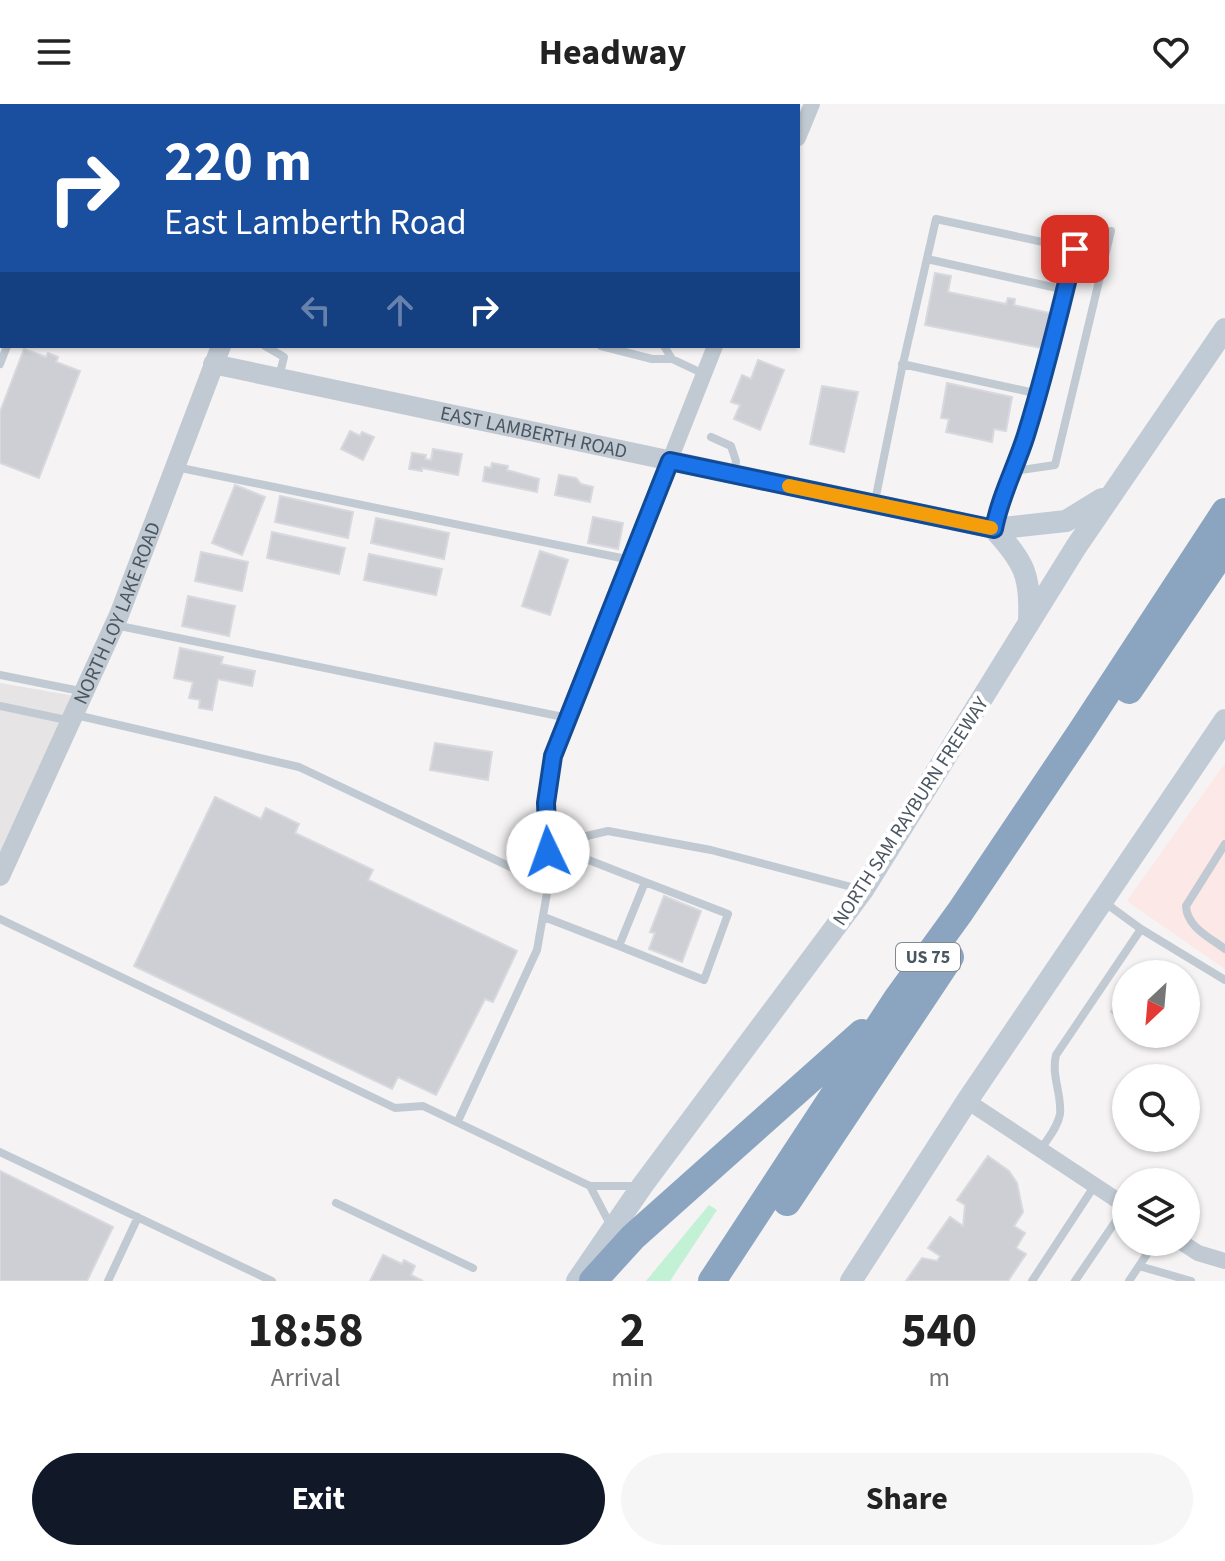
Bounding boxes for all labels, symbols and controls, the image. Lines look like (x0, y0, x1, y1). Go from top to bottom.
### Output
text: Headway (539, 27, 686, 78)
icon: menu (32, 30, 76, 74)
icon: heart (1149, 30, 1193, 74)
text: 220 m (164, 123, 312, 202)
icon: right (32, 136, 136, 240)
text: East Lamberth Road (164, 197, 467, 248)
pin (1041, 215, 1109, 283)
icon: arrive (1053, 227, 1097, 271)
icon: left (294, 288, 338, 332)
icon: ahead (378, 288, 422, 332)
icon: right (462, 288, 506, 332)
street label: EAST LAMBERTH ROAD (438, 399, 630, 466)
street label: NORTH LOY LAKE ROAD (67, 518, 168, 709)
street label: NORTH SAM RAYBURN FREEWAY (826, 691, 996, 931)
position arrow (506, 810, 590, 894)
road number: US 75 (896, 943, 960, 971)
north arrow (1112, 960, 1200, 1048)
map controls (1112, 960, 1200, 1256)
button: search (1112, 1064, 1200, 1152)
button: layers (1112, 1168, 1200, 1256)
text: 18:58 (248, 1297, 364, 1365)
text: 2 (620, 1297, 645, 1365)
text: 540 (901, 1297, 977, 1365)
text: Arrival (271, 1359, 341, 1396)
text: min (611, 1359, 653, 1396)
text: m (928, 1359, 950, 1396)
button: Exit (32, 1453, 605, 1545)
button: Share (621, 1453, 1193, 1545)

